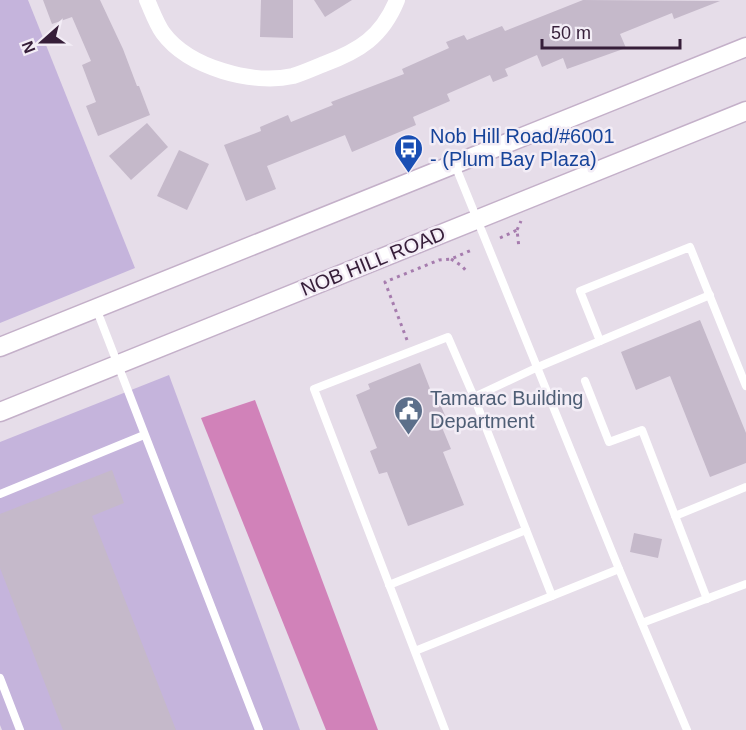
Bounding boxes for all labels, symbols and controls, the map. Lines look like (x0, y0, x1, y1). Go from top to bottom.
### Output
north arrow (12, 12, 72, 72)
scale bar (542, 12, 680, 50)
text: 50 m (551, 23, 591, 43)
text: N (18, 39, 38, 56)
place label: Nob Hill Road/#6001 - (Plum Bay Plaza) (430, 125, 615, 170)
bus stop icon: Nob Hill Road/#6001 - (Plum Bay Plaza) (393, 132, 425, 174)
street label: NOB HILL ROAD (298, 222, 448, 300)
place label: Tamarac Building Department (430, 387, 583, 432)
public building icon: Tamarac Building Department (393, 394, 425, 436)

